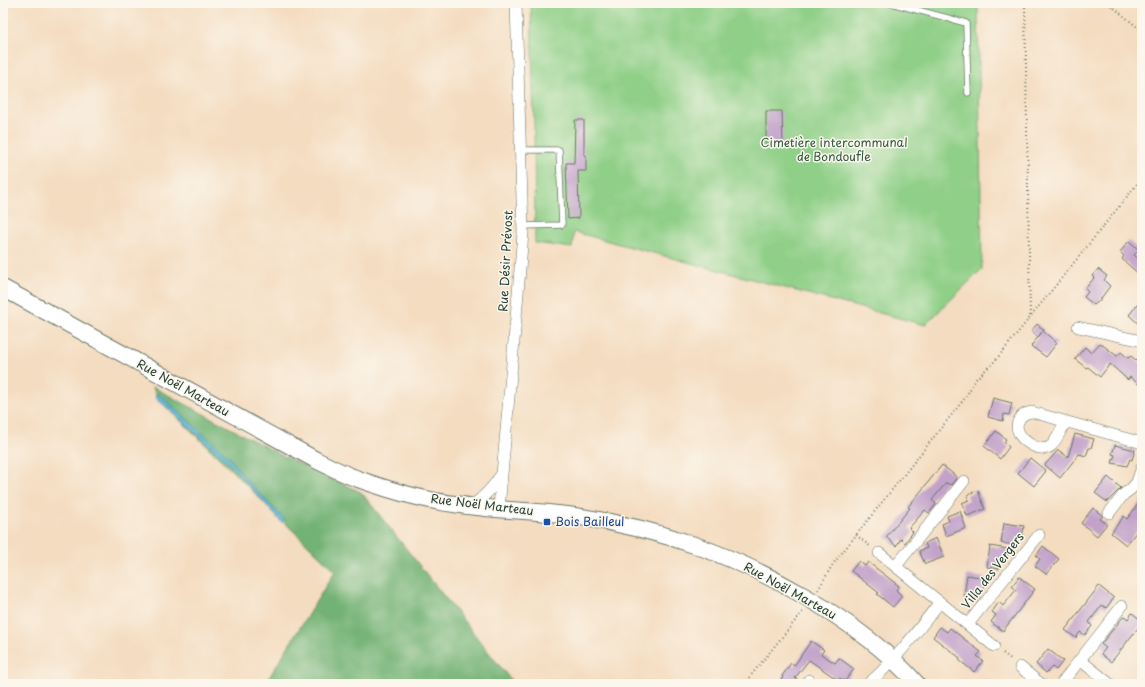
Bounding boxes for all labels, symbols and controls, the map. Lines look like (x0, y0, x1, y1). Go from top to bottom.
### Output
park label: Cimetière intercommunal de Bondoufle (761, 133, 907, 165)
street label: Rue Désir Prévost (493, 210, 517, 312)
street label: Rue Noël Marteau (134, 354, 233, 420)
street label: Rue Noël Marteau (430, 489, 535, 519)
place label: Bois Bailleul (555, 512, 624, 530)
marker: Bois Bailleul (542, 517, 552, 527)
street label: Villa des Vergers (957, 528, 1028, 613)
street label: Rue Noël Marteau (741, 557, 840, 623)

